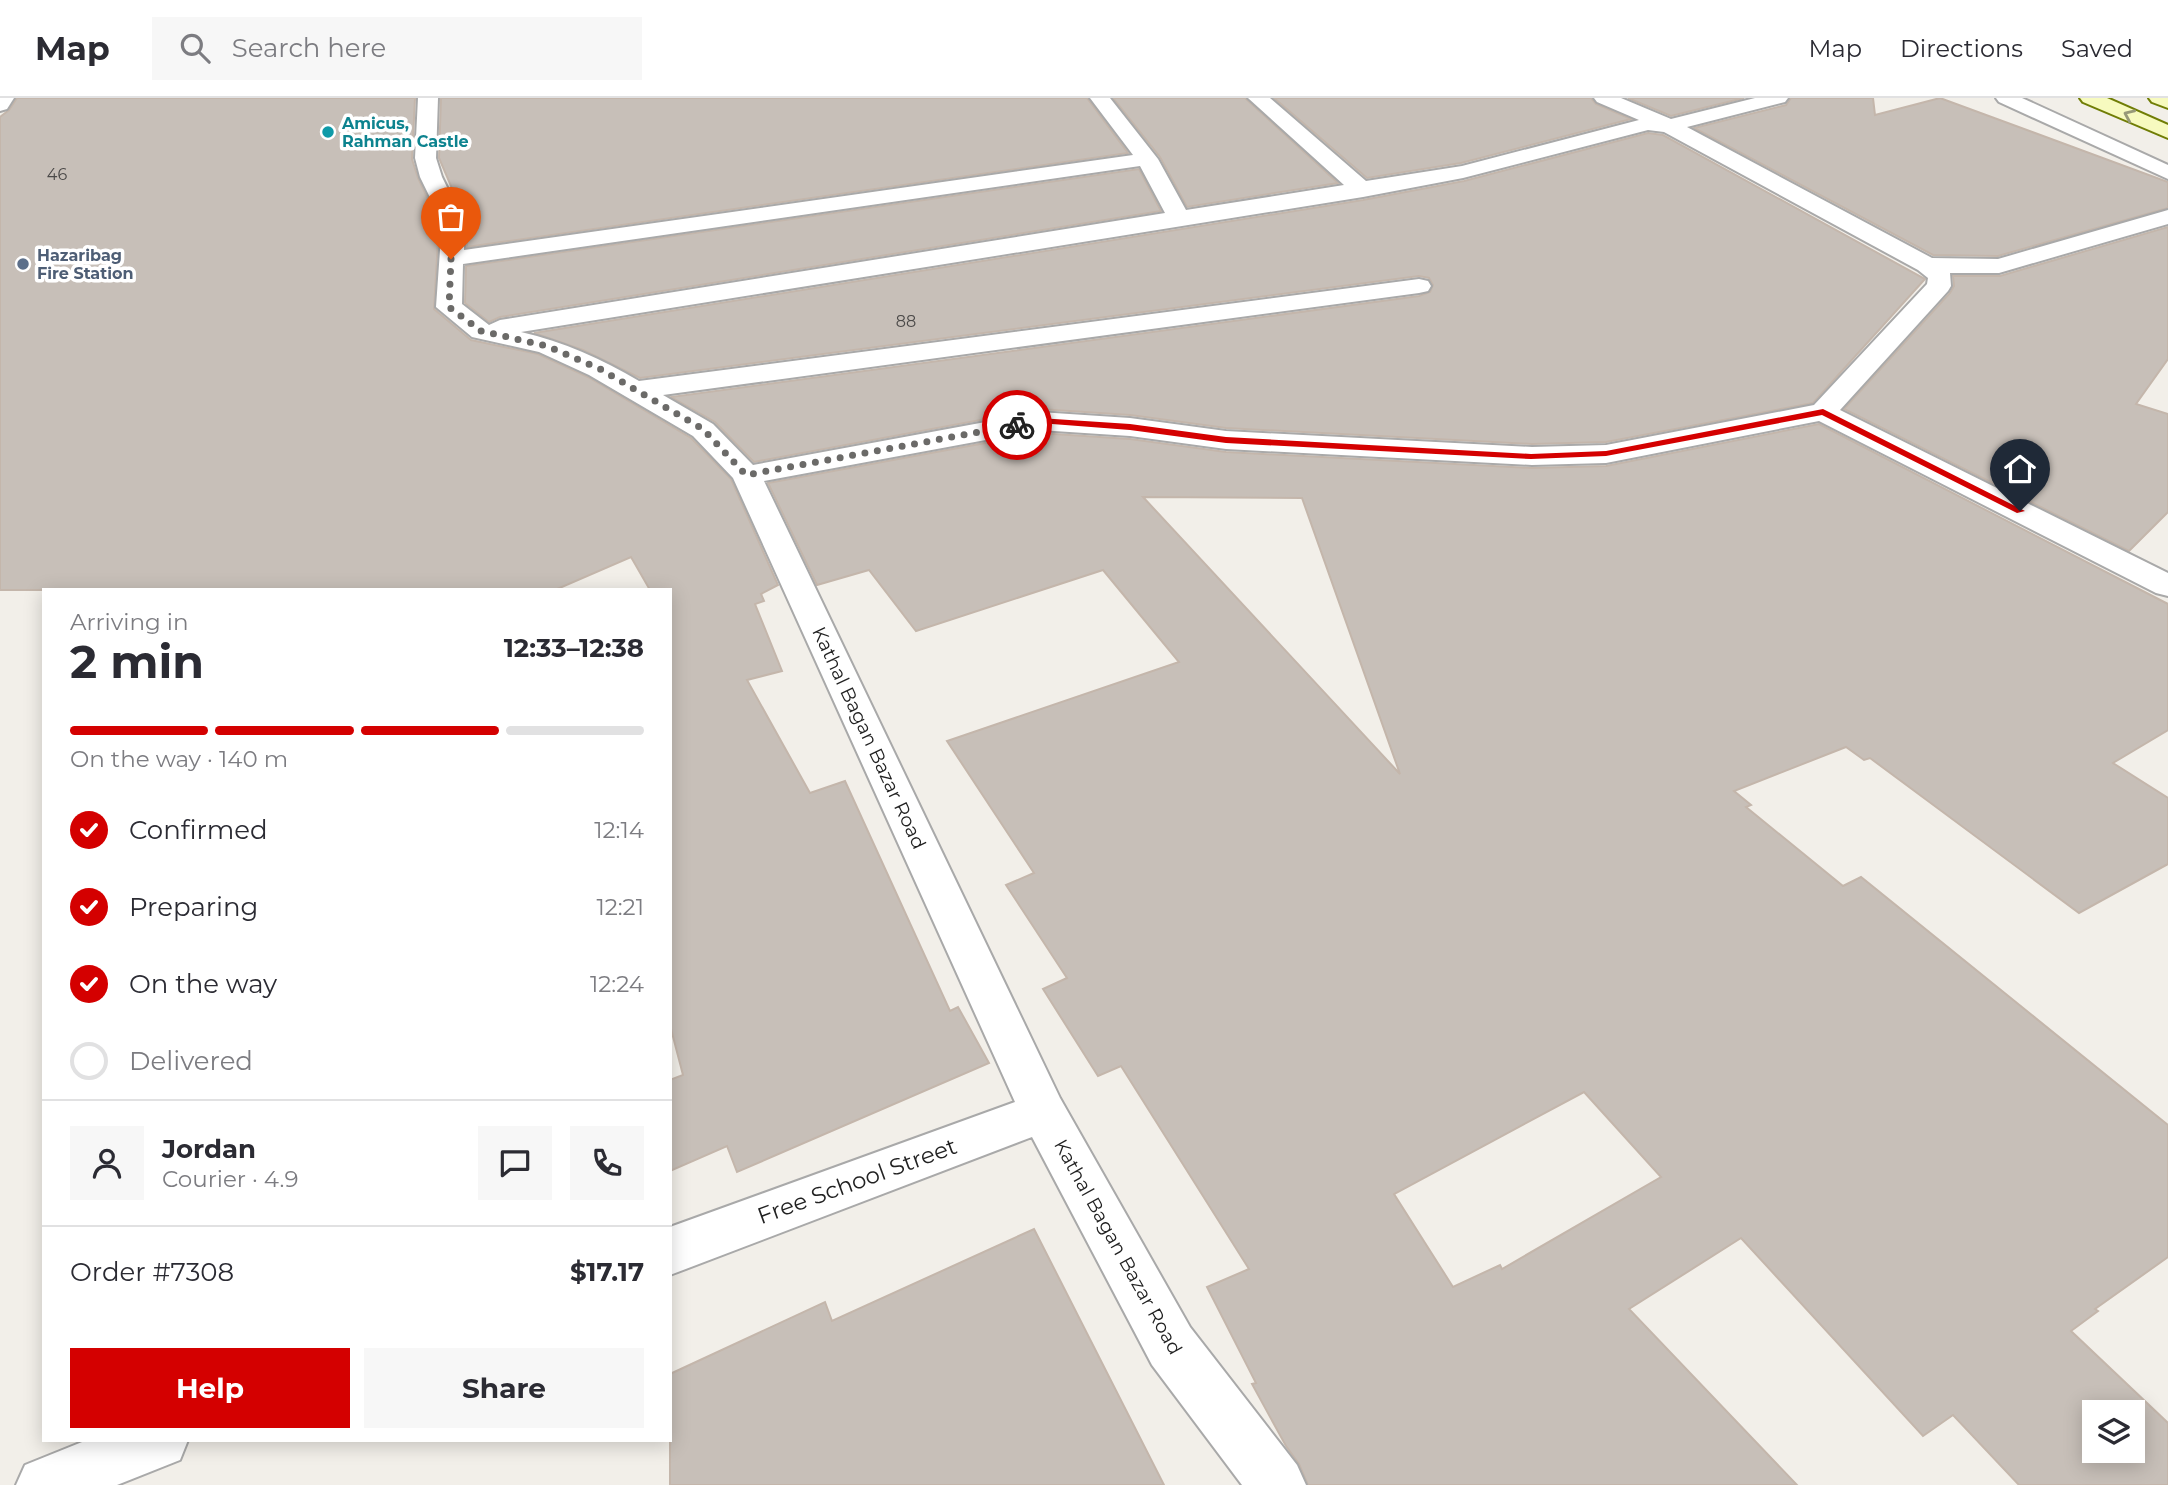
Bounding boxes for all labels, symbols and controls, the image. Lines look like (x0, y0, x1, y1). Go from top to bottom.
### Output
search box (152, 17, 642, 80)
text: Map (35, 28, 110, 68)
icon: search (176, 29, 214, 67)
text: Search here (232, 32, 386, 64)
text: Map (1809, 34, 1862, 63)
text: Directions (1900, 34, 2023, 63)
text: Saved (2061, 34, 2133, 63)
one-way arrow (2124, 109, 2136, 123)
place label: Amicus, Rahman Castle (341, 114, 469, 151)
marker: Amicus, Rahman Castle (320, 124, 336, 140)
house number: 46 (47, 165, 67, 184)
pin (421, 187, 481, 259)
icon: bag (432, 198, 470, 236)
place label: Hazaribag Fire Station (37, 246, 134, 283)
marker: Hazaribag Fire Station (15, 256, 31, 272)
house number: 88 (896, 312, 916, 331)
courier (982, 390, 1052, 460)
icon: bike (998, 406, 1036, 444)
pin (1990, 439, 2050, 511)
icon: home (2001, 450, 2039, 488)
text: Arriving in (70, 608, 189, 636)
street label: Kathal Bagan Bazar Road (807, 623, 931, 853)
text: 12:33–12:38 (504, 632, 644, 664)
text: 2 min (70, 633, 204, 690)
text: On the way · 140 m (70, 745, 288, 773)
icon: check (70, 811, 108, 849)
text: Confirmed (129, 814, 268, 846)
text: 12:14 (594, 816, 644, 844)
icon: check (70, 888, 108, 926)
text: Preparing (129, 891, 258, 923)
text: 12:21 (596, 893, 644, 921)
icon: check (70, 965, 108, 1003)
text: On the way (129, 968, 277, 1000)
text: 12:24 (590, 970, 644, 998)
text: Delivered (129, 1045, 253, 1077)
button: person (70, 1126, 144, 1200)
button: chat (478, 1126, 552, 1200)
button: phone (570, 1126, 644, 1200)
street label: Free School Street (753, 1132, 961, 1230)
text: Jordan (162, 1133, 256, 1165)
street label: Kathal Bagan Bazar Road (1049, 1135, 1187, 1359)
text: Courier · 4.9 (162, 1165, 298, 1193)
text: Order #7308 (70, 1256, 234, 1288)
text: $17.17 (570, 1256, 644, 1288)
button: Help (70, 1348, 350, 1428)
button: Share (364, 1348, 644, 1428)
map controls (2082, 1400, 2145, 1463)
button: layers (2082, 1400, 2145, 1463)

